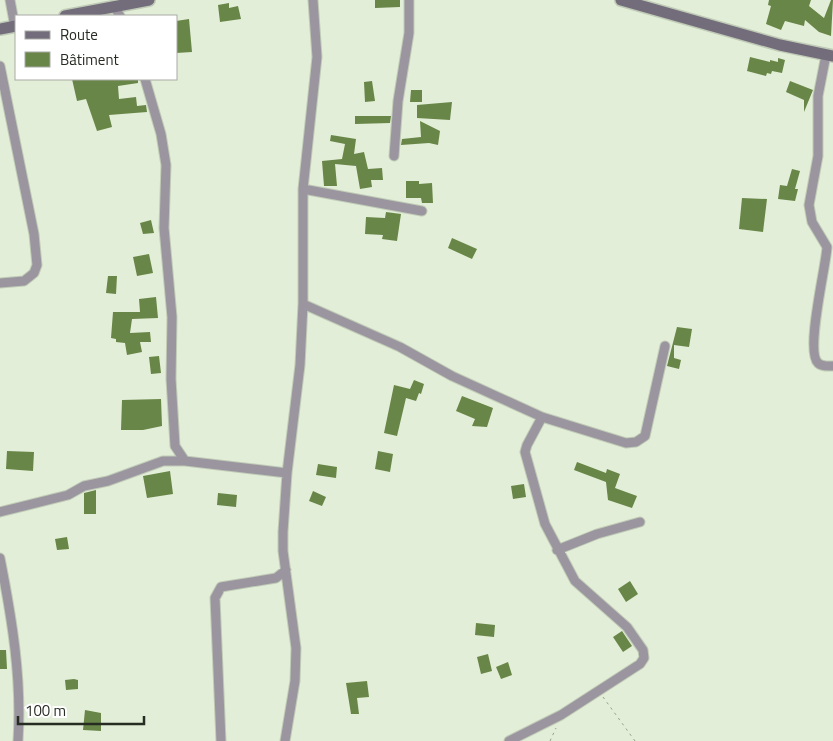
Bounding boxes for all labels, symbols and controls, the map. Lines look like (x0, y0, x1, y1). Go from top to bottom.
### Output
legend (15, 15, 178, 80)
text: Route (60, 23, 98, 46)
text: Bâtiment (60, 48, 119, 71)
scale bar (18, 694, 144, 726)
text: 100 m (25, 699, 66, 722)

